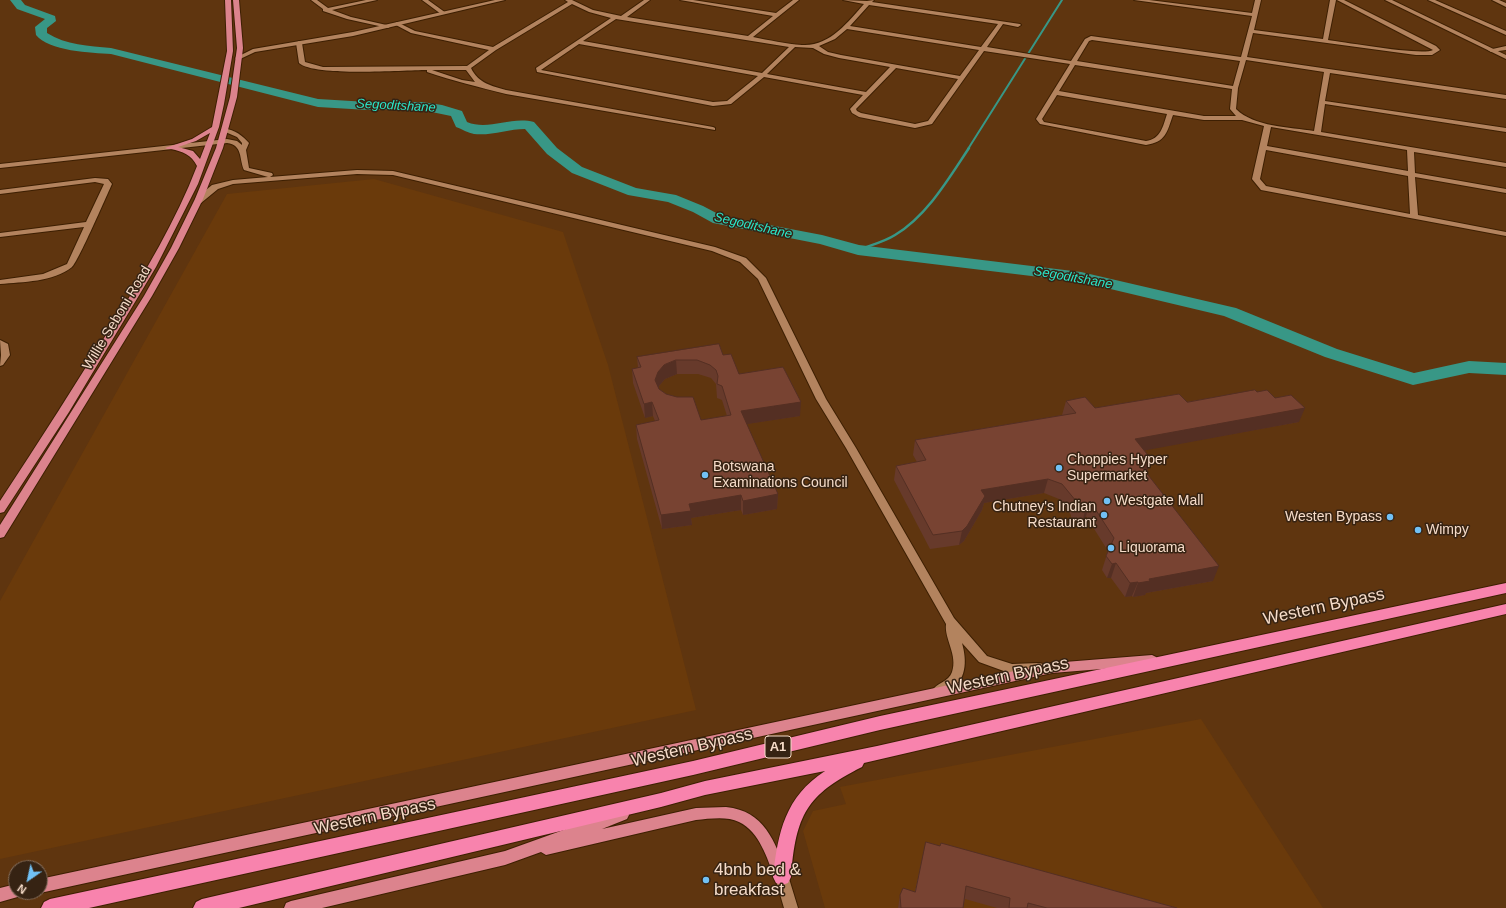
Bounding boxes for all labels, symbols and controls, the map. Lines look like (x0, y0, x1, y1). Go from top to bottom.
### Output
water label: Segoditshane (356, 96, 436, 116)
water label: Segoditshane (713, 209, 793, 243)
street label: Willie Seboni Road (79, 263, 155, 373)
water label: Segoditshane (1032, 263, 1114, 293)
place label: Choppies Hyper Supermarket (1067, 452, 1167, 484)
place label: Botswana Examinations Council (713, 459, 848, 492)
marker: Choppies Hyper Supermarket (1054, 463, 1064, 473)
marker: Botswana Examinations Council (700, 470, 710, 480)
place label: Westgate Mall (1115, 493, 1203, 509)
marker: Westgate Mall (1102, 496, 1112, 506)
place label: Chutney's Indian Restaurant (992, 499, 1096, 532)
place label: Westen Bypass (1285, 509, 1382, 525)
marker: Chutney's Indian Restaurant (1099, 510, 1109, 520)
marker: Westen Bypass (1385, 512, 1395, 522)
place label: Wimpy (1426, 522, 1469, 538)
marker: Wimpy (1413, 525, 1423, 535)
place label: Liquorama (1119, 540, 1185, 556)
marker: Liquorama (1106, 543, 1116, 553)
street label: Western Bypass (1261, 584, 1387, 630)
street label: Western Bypass (945, 653, 1071, 699)
street label: Western Bypass (630, 724, 754, 772)
road number: A1 (765, 736, 791, 758)
street label: Western Bypass (312, 794, 438, 840)
north arrow (8, 860, 48, 900)
place label: 4bnb bed & breakfast (714, 860, 801, 900)
marker: 4bnb bed & breakfast (701, 875, 711, 885)
text: N (15, 882, 29, 896)

